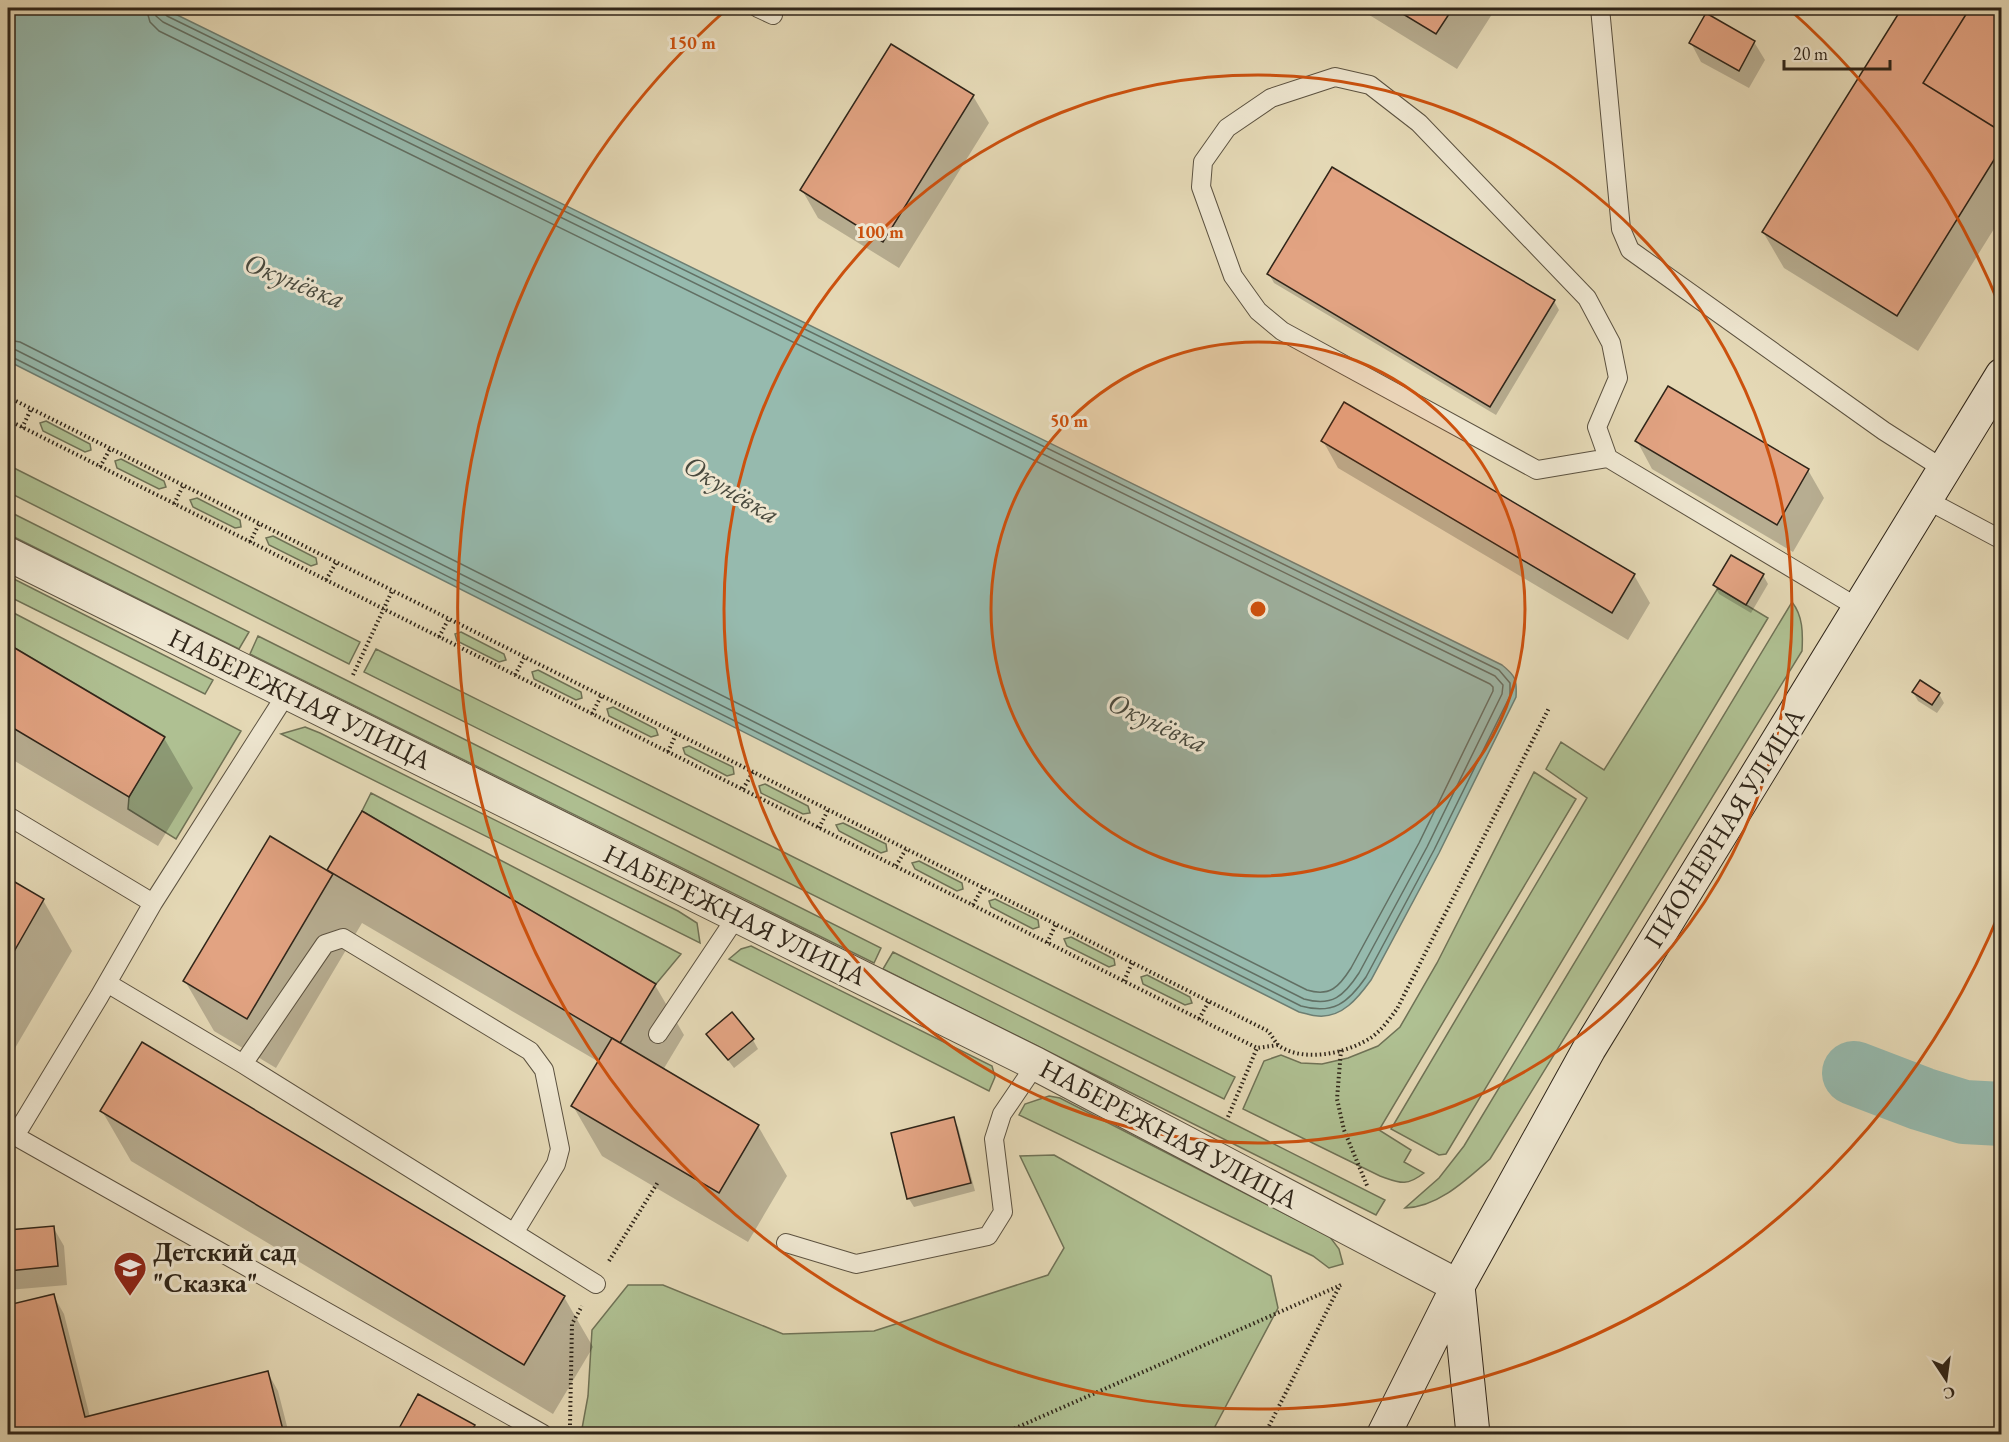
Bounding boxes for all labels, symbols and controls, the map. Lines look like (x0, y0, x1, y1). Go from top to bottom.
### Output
text: 150 m (668, 31, 716, 54)
scale bar (1784, 33, 1890, 71)
text: 20 m (1793, 42, 1828, 65)
text: 100 m (856, 220, 904, 243)
water label: Окунёвка (239, 244, 351, 316)
text: 50 m (1050, 409, 1088, 432)
water label: Окунёвка (677, 446, 787, 532)
centre of rings (1248, 599, 1268, 619)
street label: НАБЕРЕЖНАЯ УЛИЦА (163, 620, 438, 778)
water label: Окунёвка (1102, 683, 1214, 761)
street label: ПИОНЕРНАЯ УЛИЦА (1635, 701, 1812, 954)
street label: НАБЕРЕЖНАЯ УЛИЦА (598, 836, 873, 994)
street label: НАБЕРЕЖНАЯ УЛИЦА (1034, 1050, 1305, 1217)
place label: Детский сад "Сказка" (153, 1234, 297, 1300)
school or university icon: Детский сад "Сказка" (112, 1250, 148, 1297)
north arrow (1916, 1349, 1976, 1409)
text: С (1941, 1382, 1957, 1405)

